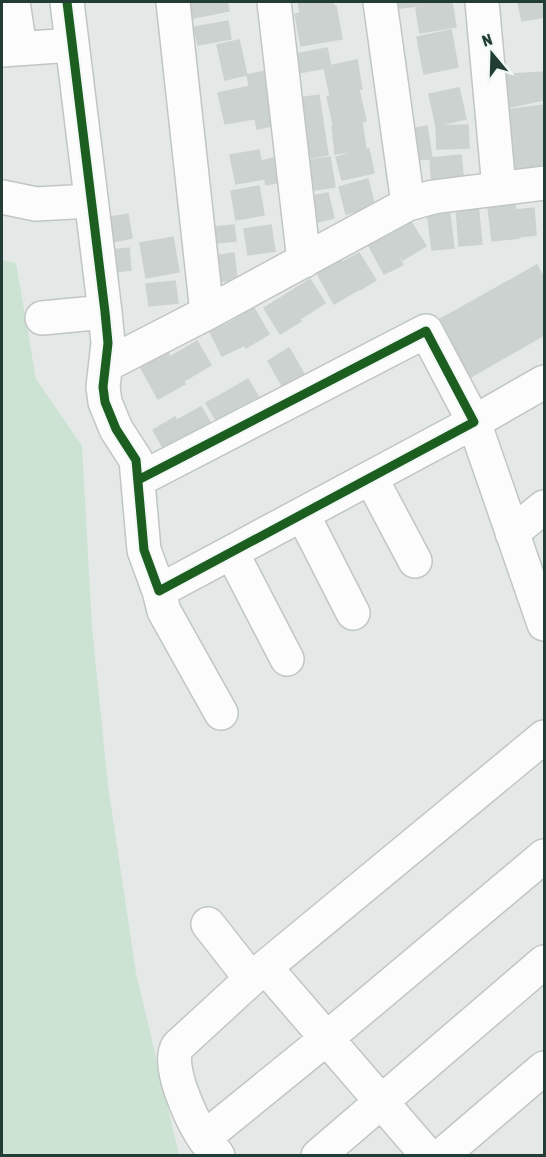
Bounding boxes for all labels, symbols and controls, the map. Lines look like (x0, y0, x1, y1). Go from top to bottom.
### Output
north arrow (462, 24, 522, 84)
text: N (480, 30, 495, 50)

